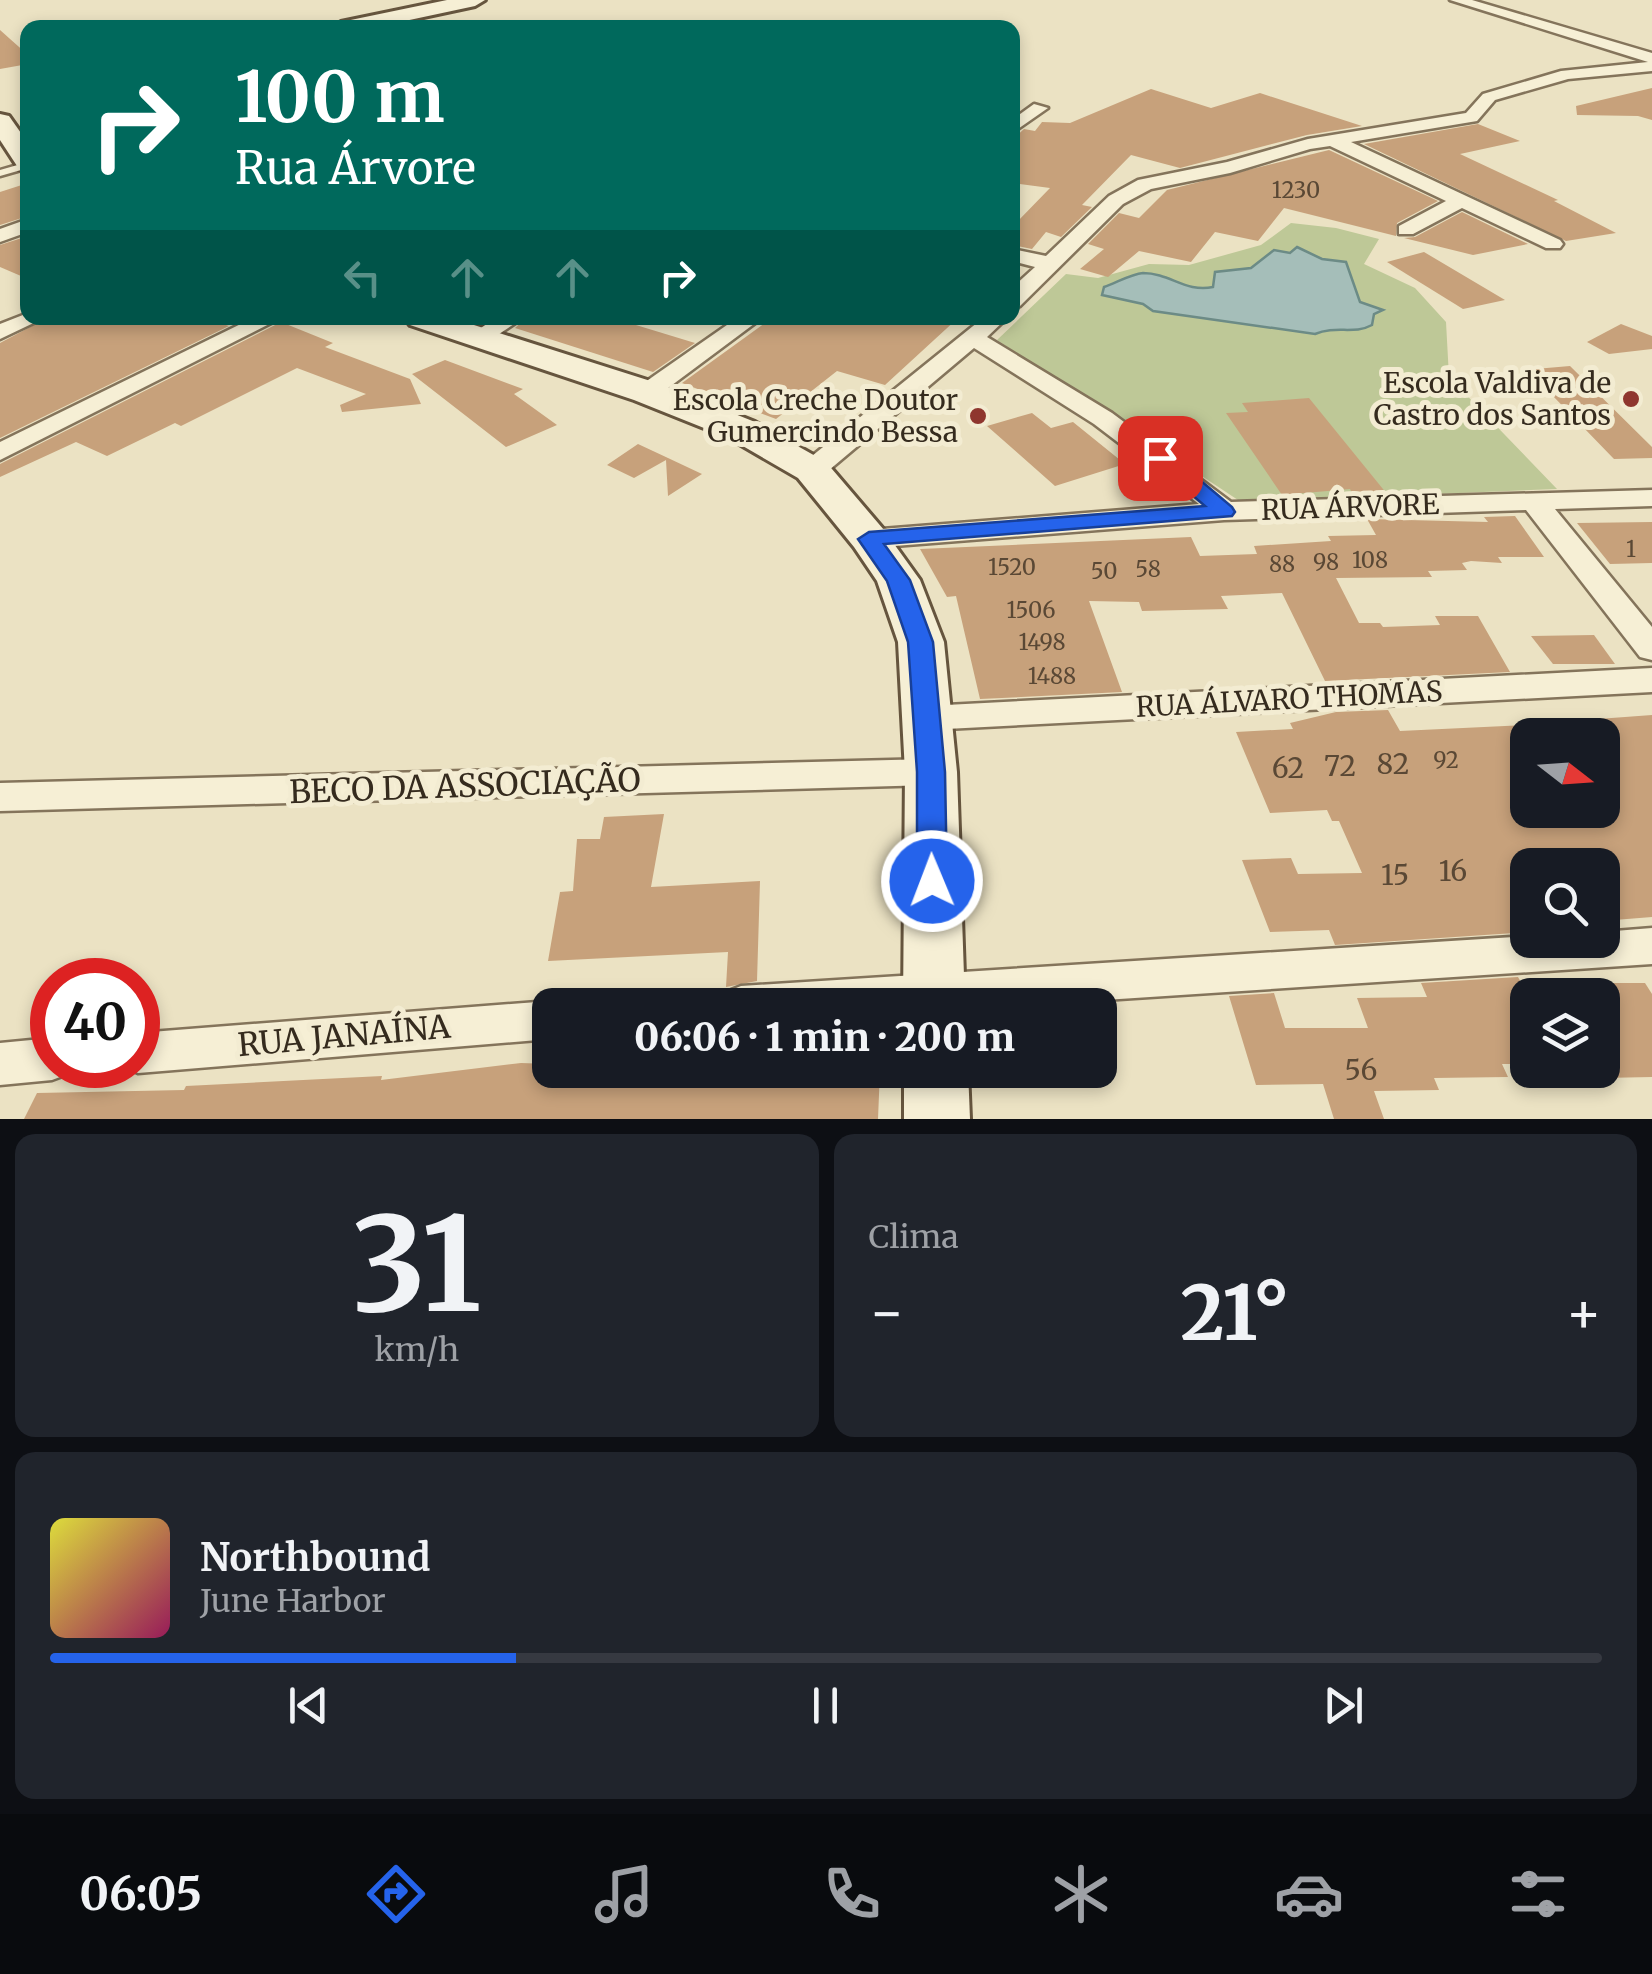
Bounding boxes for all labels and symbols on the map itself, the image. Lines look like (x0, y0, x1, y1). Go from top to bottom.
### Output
house number: 1230 (1272, 176, 1320, 204)
place label: Escola Valdiva de Castro dos Santos (1373, 365, 1611, 433)
place label: Escola Creche Doutor Gumercindo Bessa (673, 382, 958, 450)
marker: Escola Valdiva de Castro dos Santos (1620, 388, 1642, 410)
marker: Escola Creche Doutor Gumercindo Bessa (967, 405, 989, 427)
pin (1118, 416, 1203, 501)
street label: RUA ÁRVORE (1260, 486, 1440, 528)
house number: 1 (1626, 535, 1636, 563)
house number: 108 (1352, 546, 1388, 574)
house number: 98 (1313, 548, 1339, 576)
house number: 88 (1269, 550, 1295, 578)
house number: 1520 (988, 553, 1036, 581)
house number: 58 (1135, 555, 1161, 583)
house number: 50 (1091, 557, 1117, 585)
house number: 1506 (1006, 596, 1056, 624)
house number: 1498 (1019, 628, 1065, 656)
house number: 1488 (1028, 662, 1076, 690)
street label: RUA ÁLVARO THOMAS (1135, 673, 1443, 725)
north arrow (1510, 718, 1620, 828)
house number: 82 (1377, 746, 1409, 782)
house number: 92 (1433, 746, 1459, 774)
house number: 72 (1324, 748, 1356, 784)
house number: 62 (1272, 750, 1304, 786)
street label: BECO DA ASSOCIAÇÃO (289, 760, 641, 812)
position arrow (880, 829, 984, 933)
house number: 16 (1439, 853, 1467, 889)
house number: 15 (1381, 857, 1409, 893)
speed limit sign: 40 (30, 958, 160, 1088)
street label: RUA JANAÍNA (236, 1007, 452, 1065)
house number: 56 (1345, 1052, 1377, 1088)

